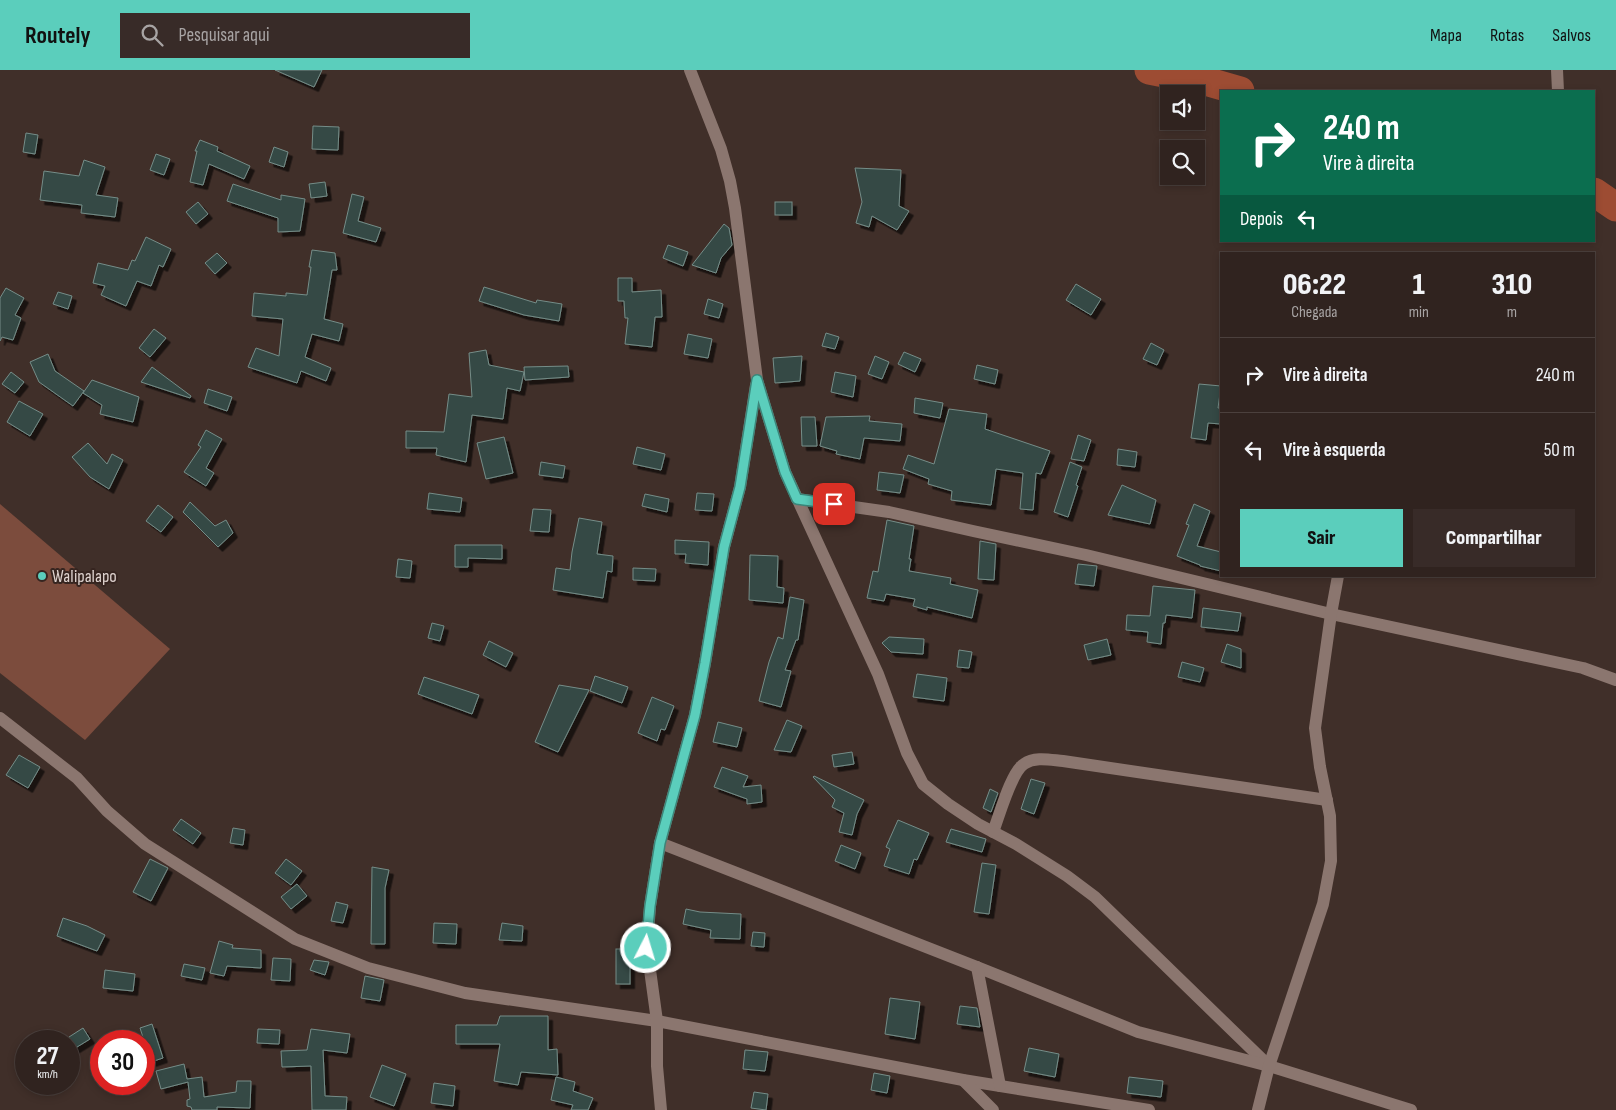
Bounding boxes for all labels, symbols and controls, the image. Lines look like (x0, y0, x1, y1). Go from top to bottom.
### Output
search box (120, 13, 470, 58)
text: Routely (25, 21, 90, 50)
icon: search (138, 21, 166, 49)
text: Pesquisar aqui (178, 24, 269, 47)
text: Mapa (1430, 25, 1462, 46)
text: Rotas (1490, 25, 1524, 46)
text: Salvos (1552, 25, 1591, 46)
map controls (1160, 85, 1205, 185)
button: sound (1160, 85, 1205, 130)
text: 240 m (1323, 107, 1400, 150)
icon: right (1240, 110, 1305, 175)
button: search (1160, 140, 1205, 185)
text: Vire à direita (1323, 150, 1415, 177)
icon: left (1293, 205, 1321, 233)
text: Depois (1240, 208, 1283, 231)
text: 06:22 (1283, 267, 1346, 303)
text: 1 (1413, 267, 1425, 303)
text: 310 (1491, 267, 1532, 303)
text: Chegada (1291, 303, 1337, 322)
text: min (1409, 303, 1429, 322)
text: m (1507, 303, 1517, 322)
icon: right (1240, 361, 1268, 389)
text: Vire à direita (1283, 364, 1367, 387)
text: 240 m (1536, 364, 1575, 387)
icon: left (1240, 436, 1268, 464)
text: Vire à esquerda (1283, 439, 1385, 462)
text: 50 m (1544, 439, 1575, 462)
pin (813, 483, 855, 525)
icon: arrive (820, 490, 848, 518)
button: Sair (1240, 509, 1403, 567)
button: Compartilhar (1413, 509, 1575, 567)
place label: Walipalapo (52, 566, 117, 587)
marker: Walipalapo (36, 570, 48, 582)
position arrow (619, 921, 671, 973)
speed limit sign: 30 (90, 1030, 155, 1095)
text: 27 (37, 1041, 58, 1072)
text: km/h (37, 1067, 58, 1082)

